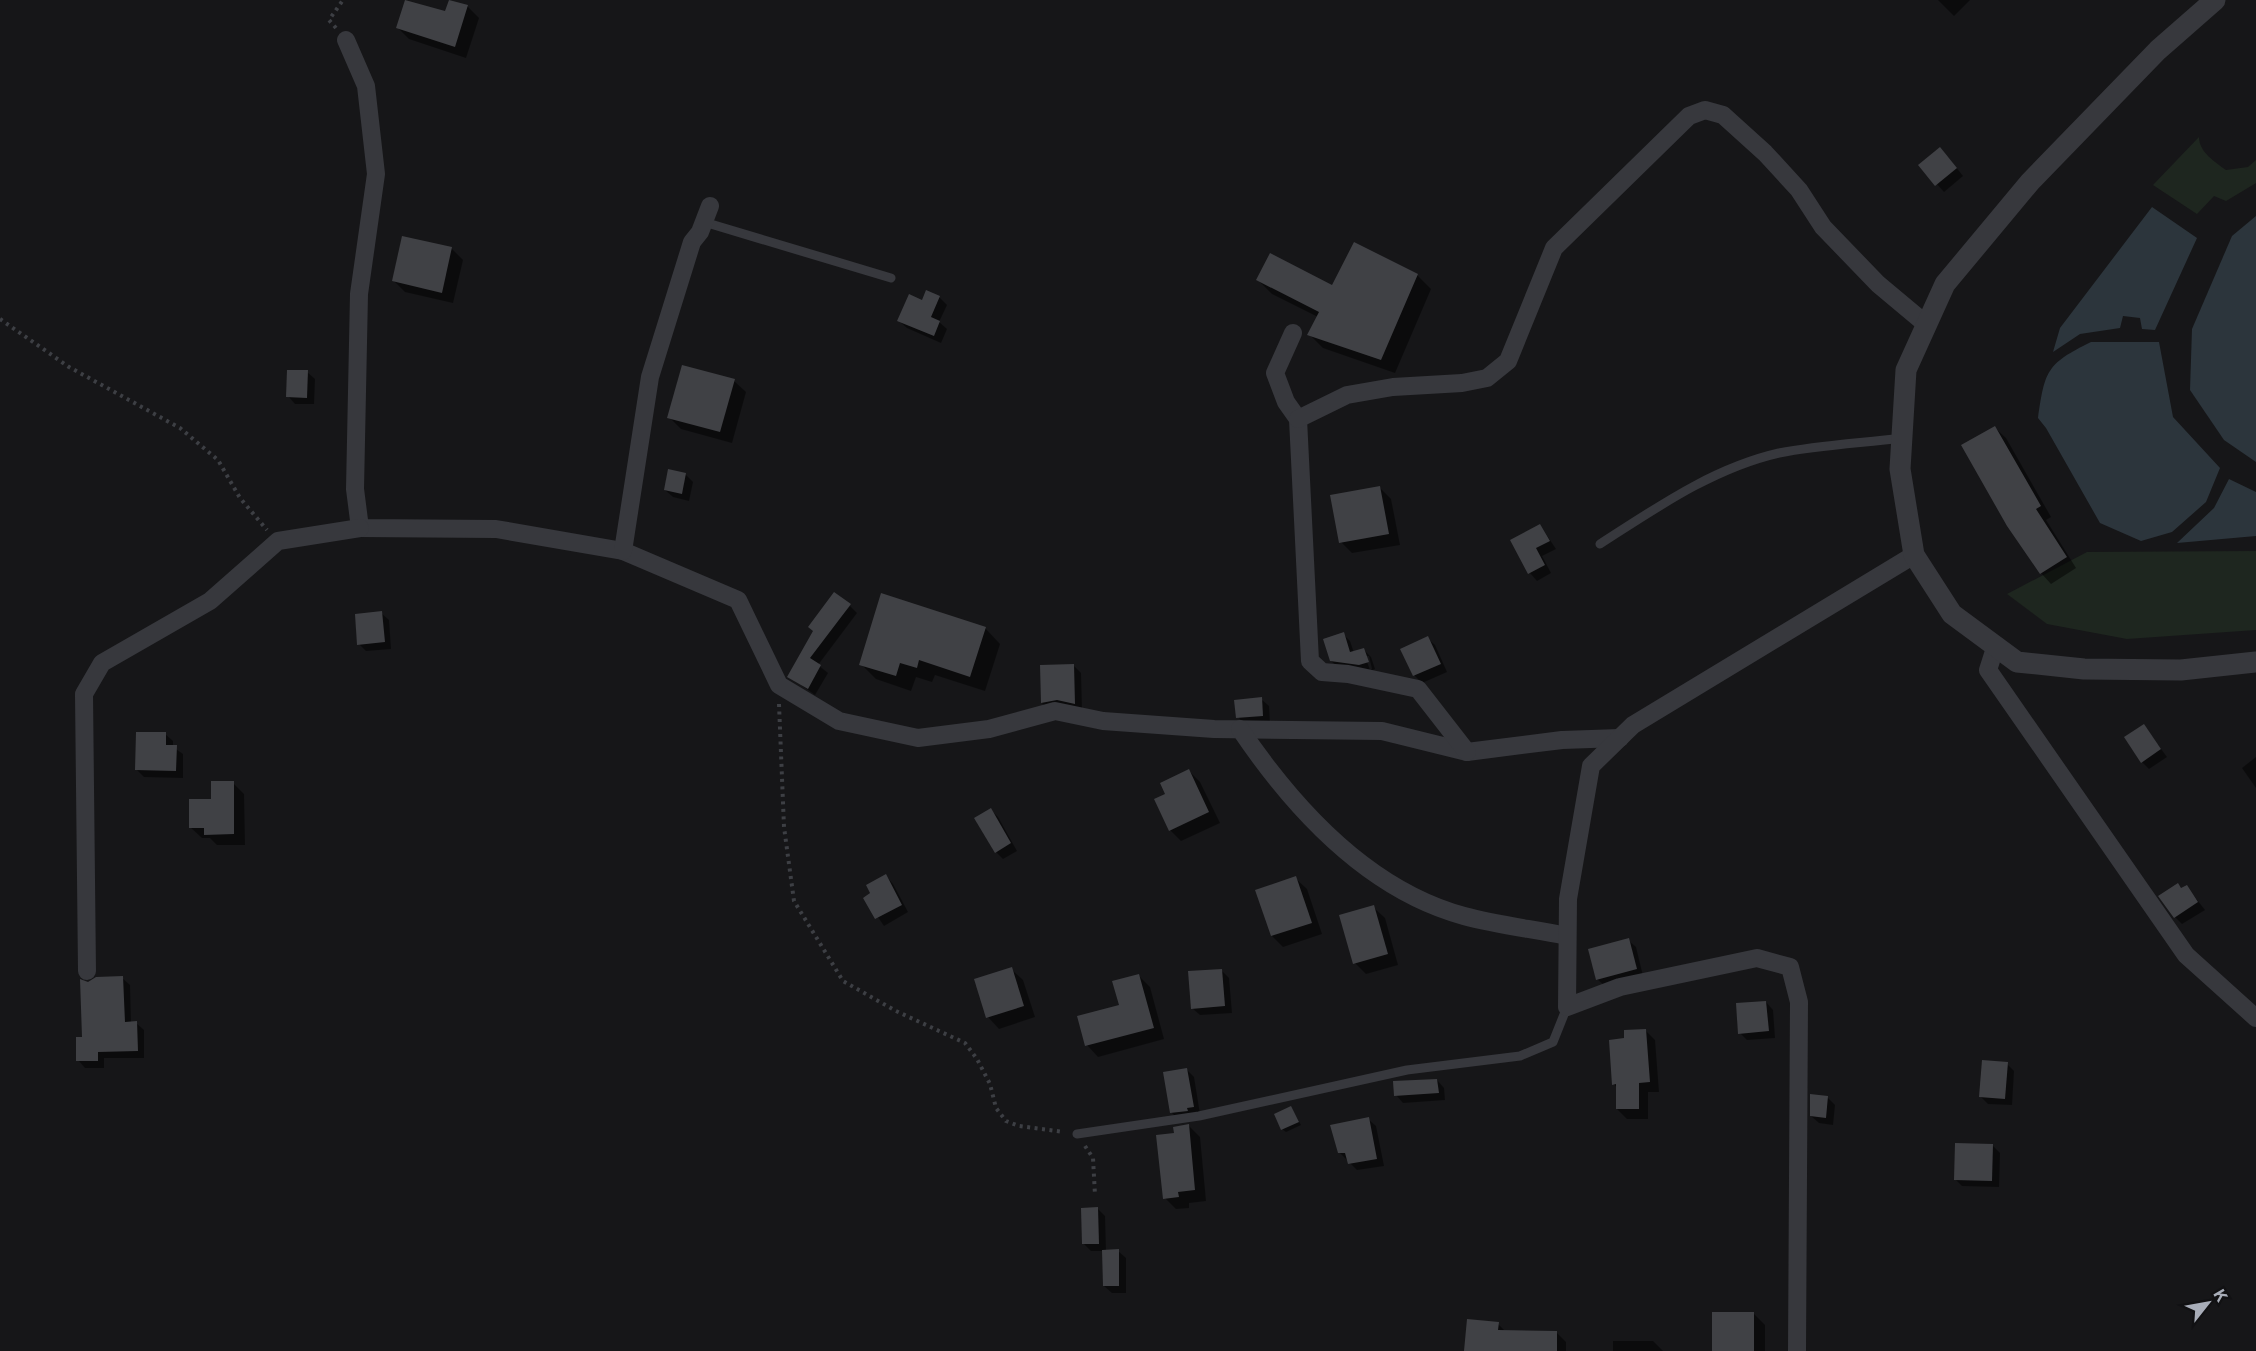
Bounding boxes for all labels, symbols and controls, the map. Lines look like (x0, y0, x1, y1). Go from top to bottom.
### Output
north arrow (2178, 1273, 2238, 1333)
text: K (2209, 1286, 2232, 1306)

